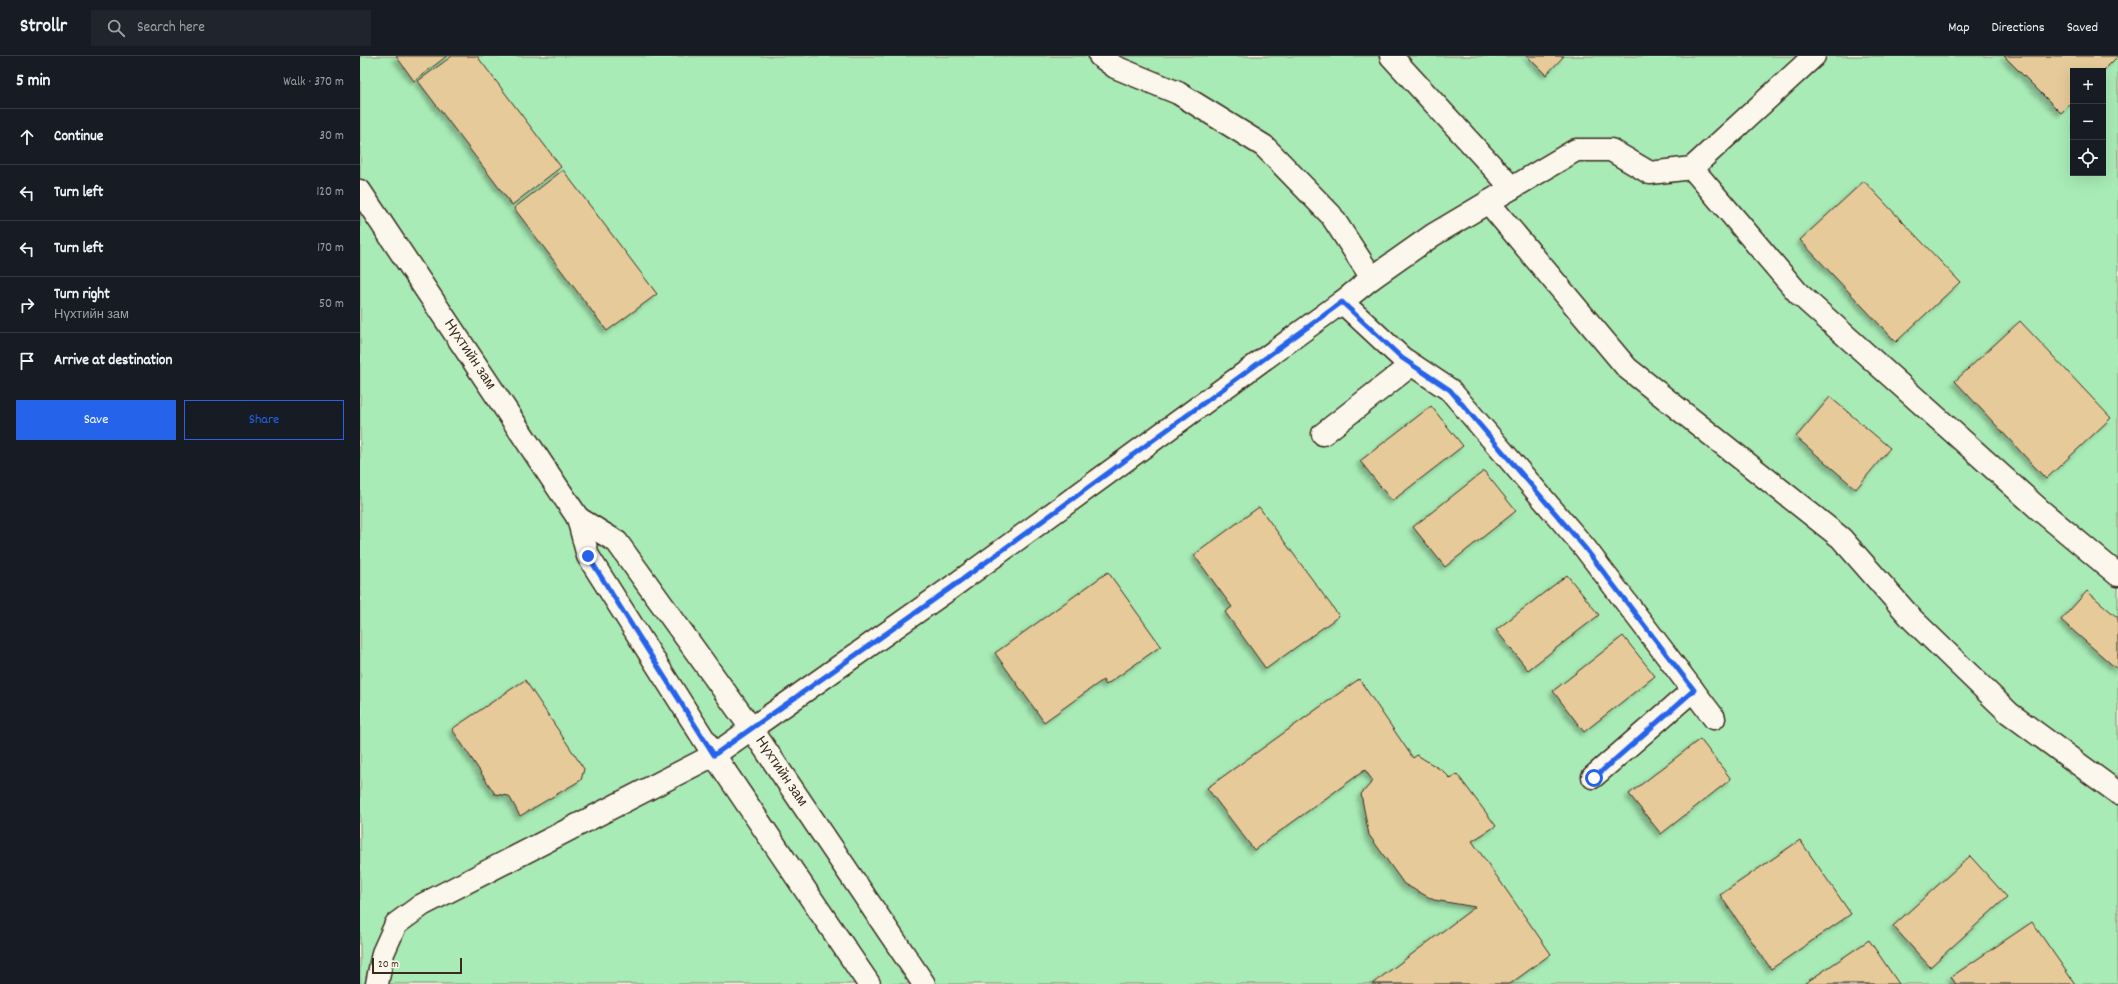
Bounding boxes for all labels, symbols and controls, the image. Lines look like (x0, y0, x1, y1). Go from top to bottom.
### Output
search box (91, 10, 371, 46)
text: Strollr (20, 14, 67, 41)
icon: search (105, 17, 127, 39)
text: Search here (137, 17, 205, 39)
text: Map (1948, 18, 1970, 38)
text: Directions (1992, 18, 2045, 38)
text: Saved (2067, 18, 2098, 38)
map controls (2070, 68, 2106, 176)
button: + (2070, 68, 2106, 104)
text: 5 min (16, 70, 50, 94)
text: Walk · 370 m (283, 73, 344, 92)
button: − (2070, 104, 2106, 140)
icon: ahead (16, 126, 38, 148)
text: Continue (54, 126, 103, 148)
text: 30 m (319, 127, 344, 146)
button: locate (2070, 140, 2106, 176)
icon: left (16, 182, 38, 204)
text: Turn left (54, 182, 103, 204)
text: 120 m (316, 183, 344, 202)
icon: left (16, 238, 38, 260)
text: Turn left (54, 238, 103, 260)
text: 170 m (317, 239, 344, 258)
text: Turn right (54, 284, 110, 306)
icon: right (16, 294, 38, 316)
text: 50 m (319, 295, 344, 314)
text: Нүхтийн зам (54, 306, 129, 325)
street label: Нүхтийн зам (439, 316, 500, 394)
icon: arrive (16, 350, 38, 372)
text: Arrive at destination (54, 350, 172, 372)
button: Save (16, 400, 176, 440)
button: Share (184, 400, 344, 440)
route end (579, 547, 597, 565)
street label: Нүхтийн зам (750, 733, 812, 811)
route start (1585, 769, 1603, 787)
scale bar (372, 956, 462, 975)
text: 20 m (378, 957, 399, 973)

